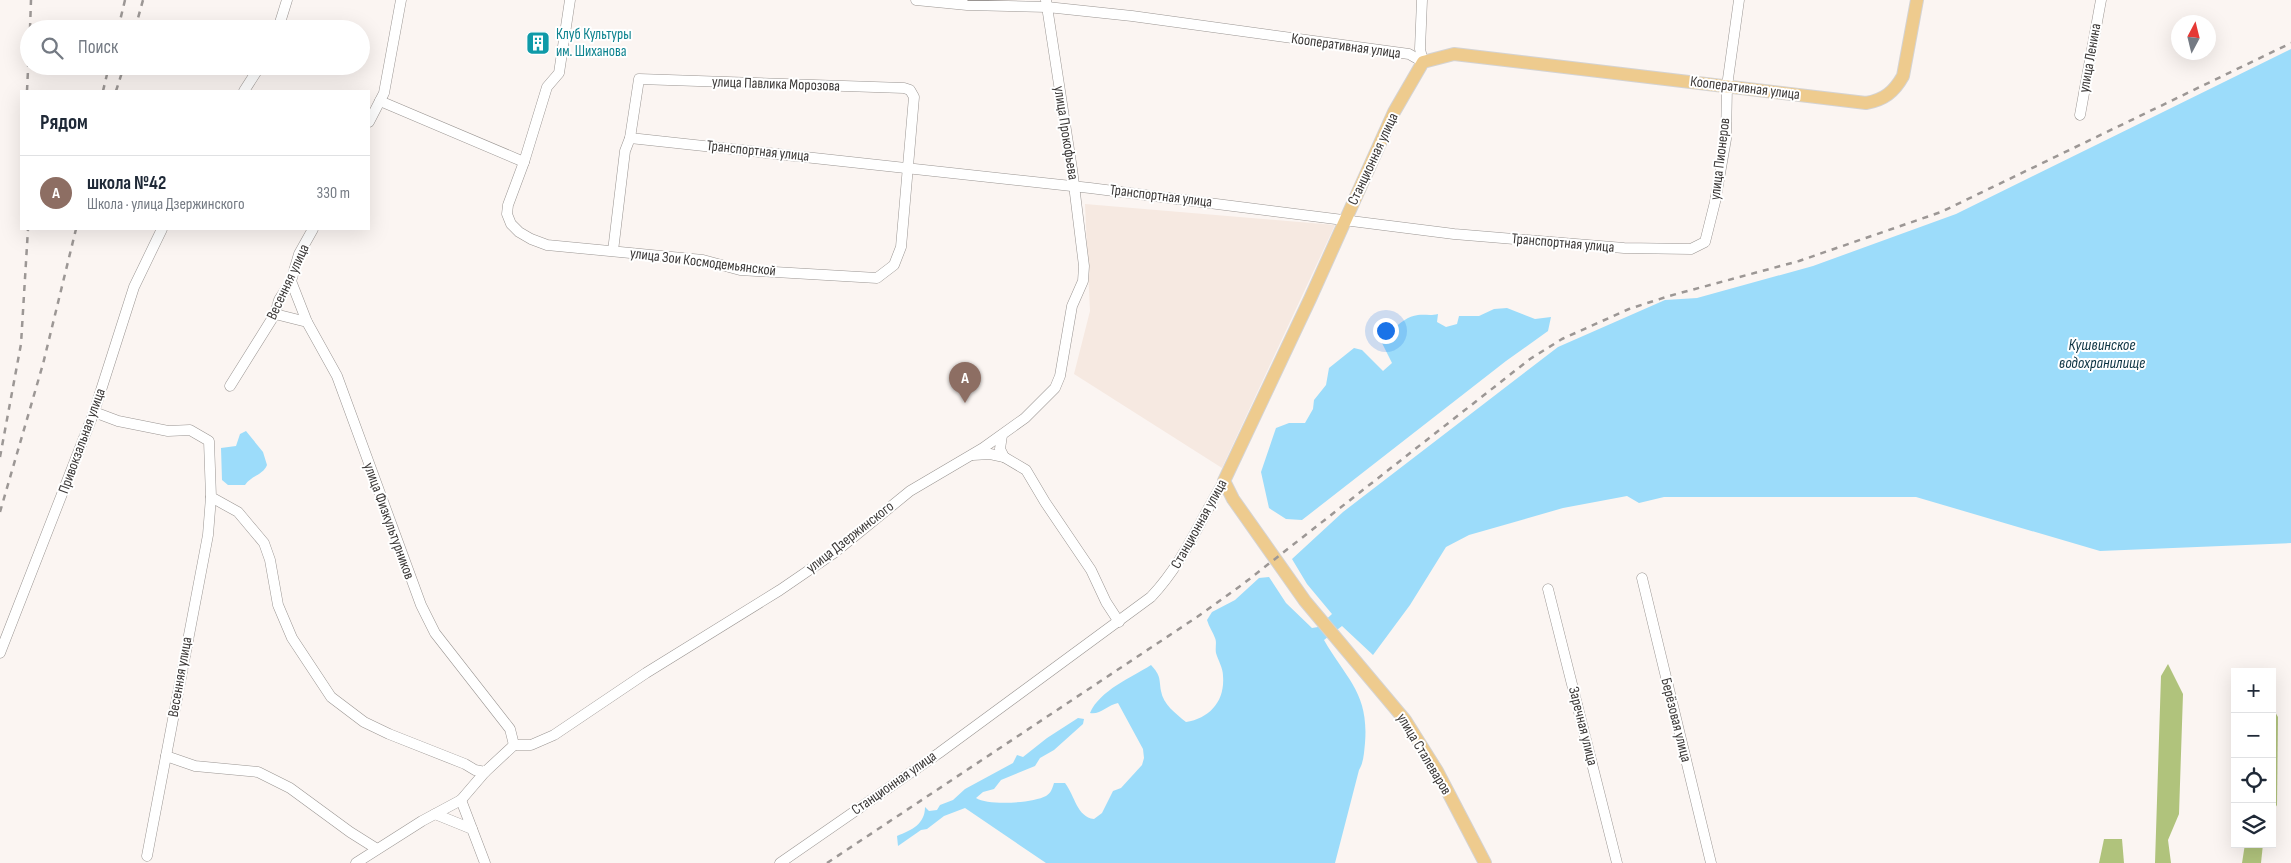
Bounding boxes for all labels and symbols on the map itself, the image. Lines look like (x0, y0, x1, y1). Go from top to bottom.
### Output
north arrow (2171, 15, 2216, 60)
street label: улица Ленина (2075, 22, 2105, 94)
place label: Клуб Культуры им. Шиханова (556, 25, 632, 61)
street label: Кооперативная улица (1290, 29, 1402, 63)
building icon: Клуб Культуры им. Шиханова (525, 30, 551, 56)
street label: улица Павлика Морозова (712, 72, 841, 96)
street label: Кооперативная улица (1689, 72, 1801, 104)
street label: улица Прокофьева (1049, 85, 1083, 182)
street label: Станционная улица (1343, 110, 1403, 208)
street label: улица Пионеров (1706, 117, 1735, 201)
street label: Транспортная улица (706, 136, 810, 166)
street label: Транспортная улица (1109, 180, 1213, 212)
street label: Транспортная улица (1511, 229, 1615, 257)
street label: Весенняя улица (262, 241, 314, 323)
street label: улица Зои Космодемьянской (629, 244, 777, 280)
your location (1373, 318, 1399, 344)
water label: Кушвинское водохранилище (2059, 336, 2145, 373)
pin: A (949, 362, 981, 403)
street label: Привокзальная улица (54, 386, 110, 496)
street label: улица Физкультурников (359, 460, 419, 582)
street label: Станционная улица (1167, 476, 1232, 572)
street label: улица Дзержинского (802, 497, 898, 577)
street label: Весенняя улица (164, 635, 196, 719)
street label: Берёзовая улица (1656, 676, 1696, 764)
street label: Заречная улица (1564, 685, 1602, 768)
street label: улица Сталеваров (1392, 710, 1456, 799)
street label: Станционная улица (848, 747, 940, 819)

